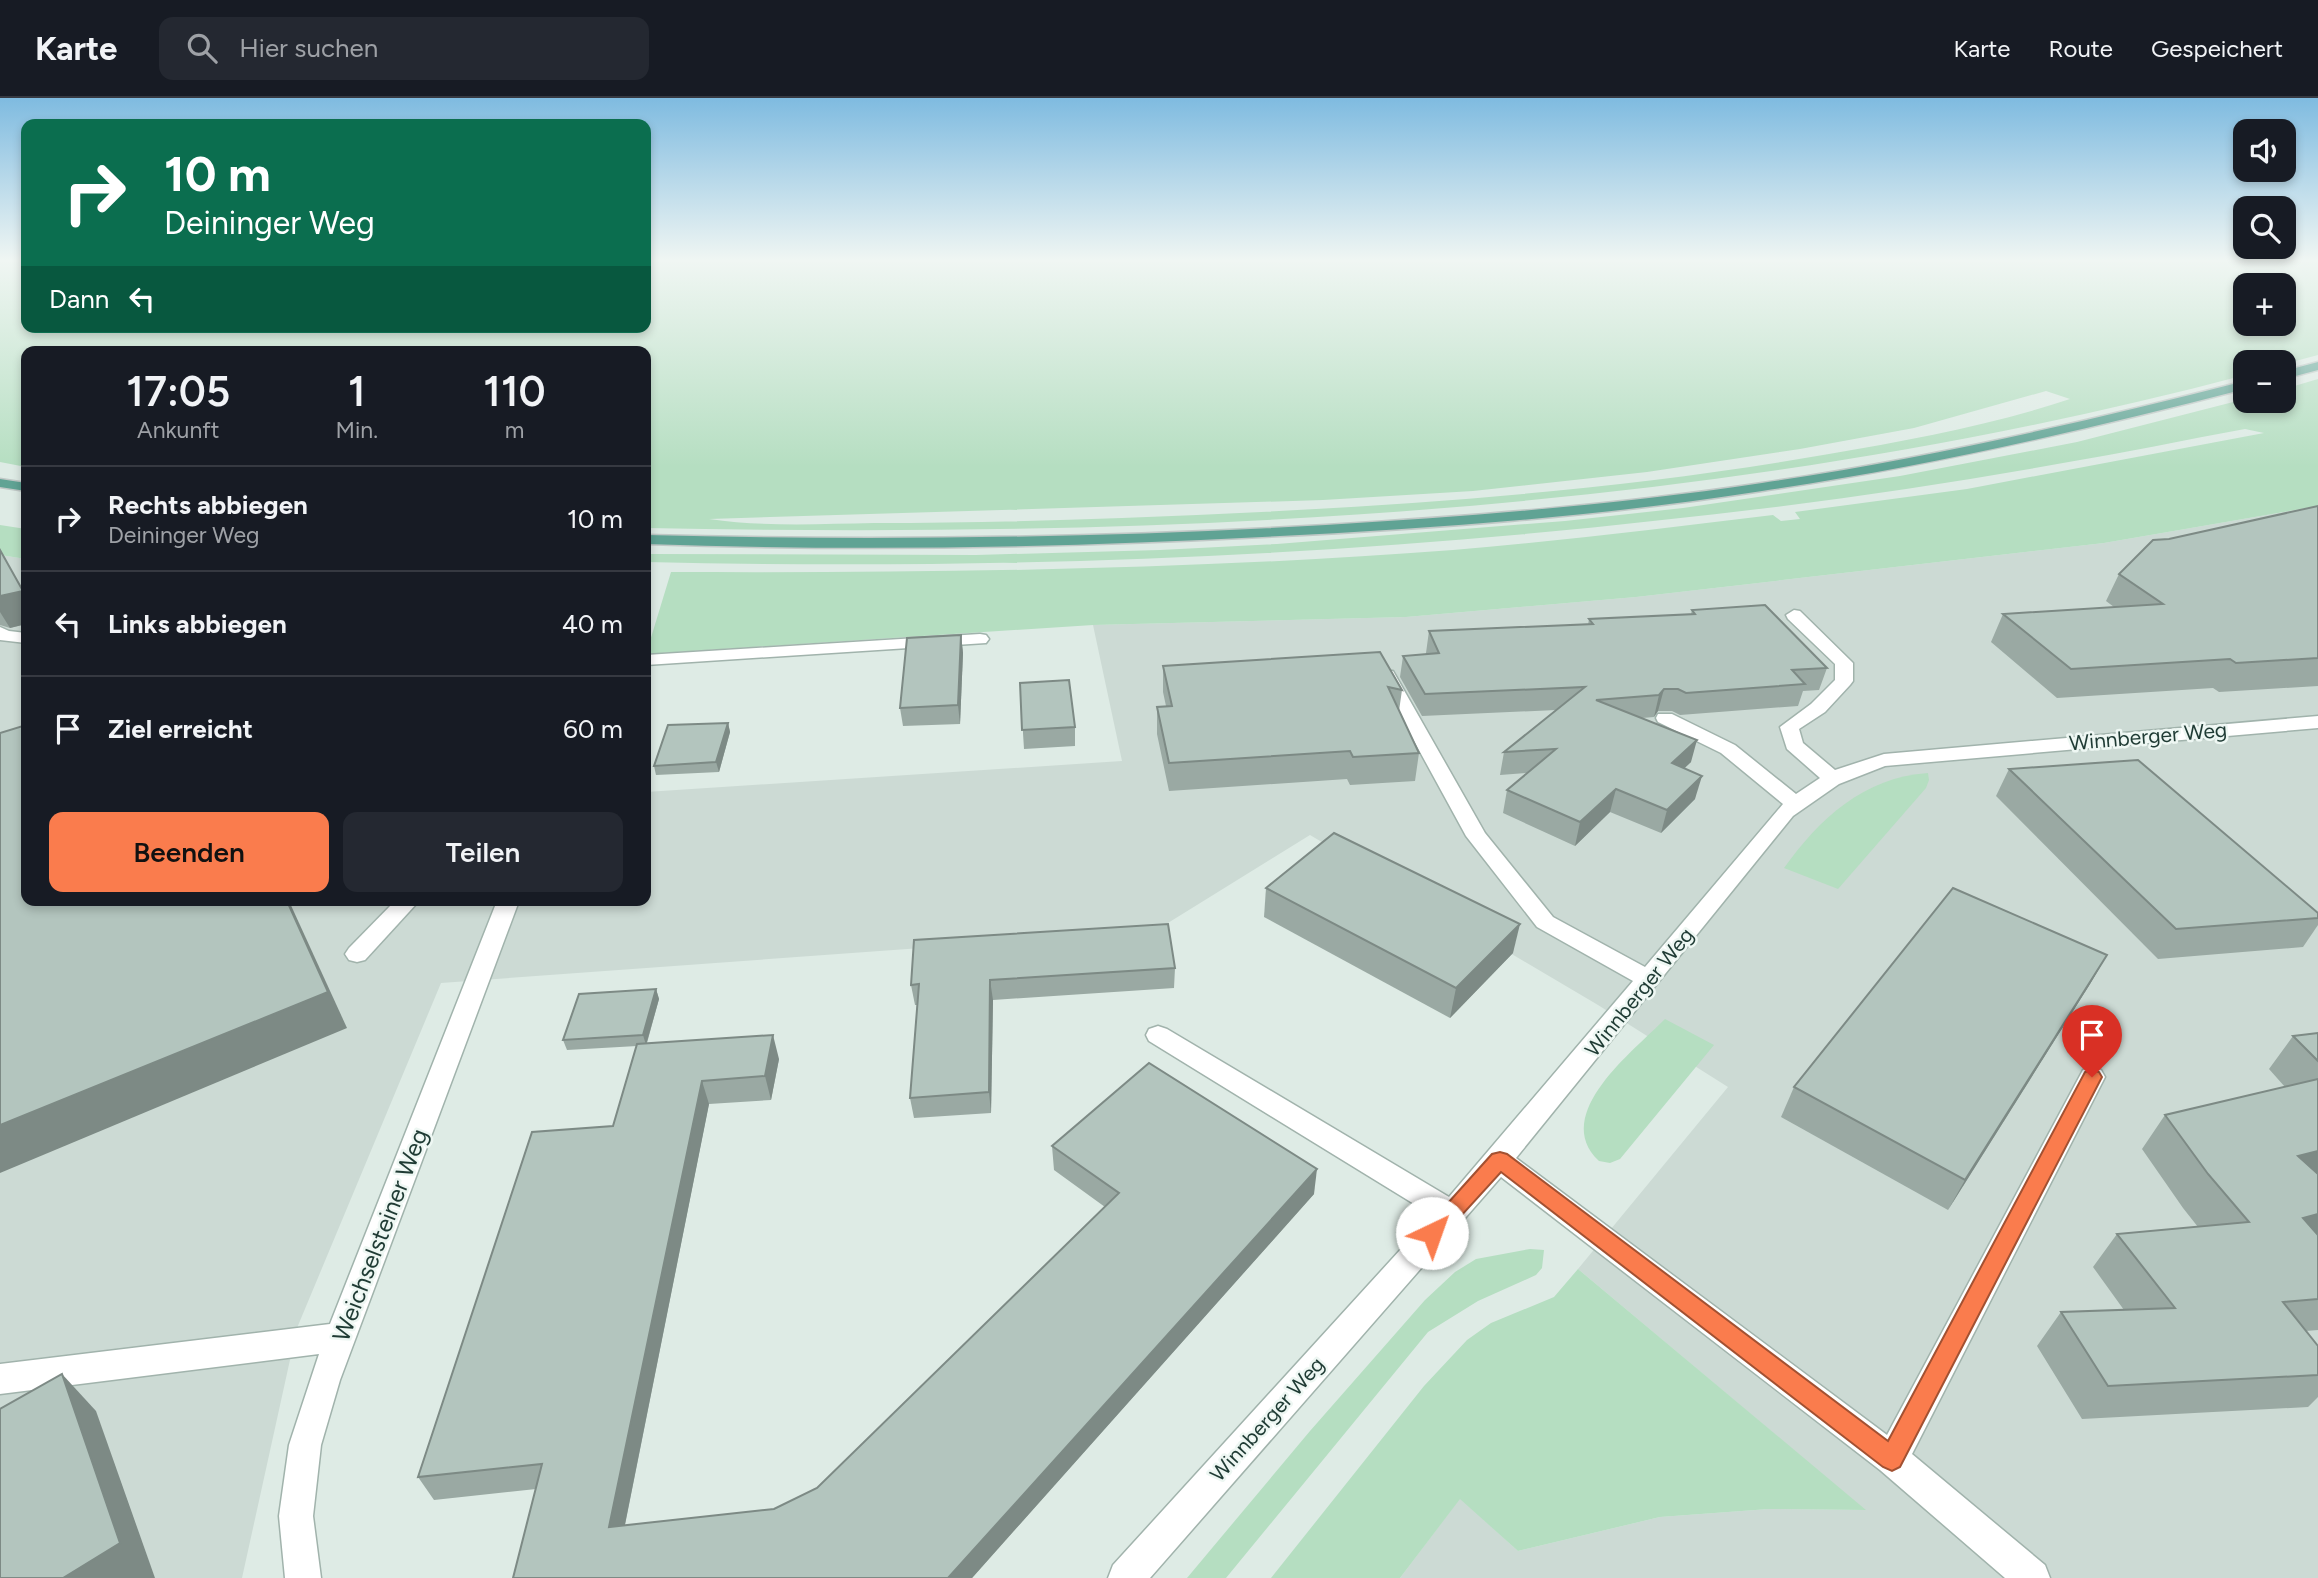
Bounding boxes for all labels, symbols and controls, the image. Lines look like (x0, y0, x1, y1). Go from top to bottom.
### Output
search box (159, 17, 649, 80)
text: Karte (35, 29, 117, 68)
icon: search (183, 29, 221, 67)
text: Hier suchen (239, 32, 378, 64)
text: Karte (1954, 34, 2010, 63)
text: Route (2048, 34, 2113, 63)
text: Gespeichert (2151, 34, 2283, 63)
map controls (2233, 119, 2296, 413)
button: sound (2233, 119, 2296, 182)
text: 10 m (164, 144, 271, 203)
icon: right (49, 147, 140, 238)
button: search (2233, 196, 2296, 259)
text: Deininger Weg (164, 204, 375, 242)
button: + (2233, 273, 2296, 336)
icon: left (123, 280, 161, 318)
text: Dann (49, 283, 109, 315)
button: − (2233, 350, 2296, 413)
text: 17:05 (126, 366, 230, 417)
text: 1 (348, 366, 366, 417)
text: 110 (483, 366, 546, 417)
text: Ankunft (137, 416, 219, 444)
text: Min. (336, 416, 378, 444)
text: m (505, 416, 524, 444)
text: Rechts abbiegen (108, 489, 308, 521)
icon: right (49, 500, 87, 538)
text: 10 m (567, 503, 623, 535)
text: Deininger Weg (108, 521, 259, 549)
icon: left (49, 605, 87, 643)
text: Links abbiegen (108, 608, 287, 640)
text: 40 m (562, 608, 623, 640)
icon: arrive (49, 710, 87, 748)
text: Ziel erreicht (108, 713, 253, 745)
text: 60 m (563, 713, 623, 745)
street label: Winnberger Weg (2068, 717, 2228, 755)
button: Beenden (49, 812, 329, 892)
button: Teilen (343, 812, 623, 892)
street label: Winnberger Weg (1579, 923, 1699, 1061)
pin (2062, 1005, 2122, 1077)
icon: arrive (2073, 1016, 2111, 1054)
street label: Weichselsteiner Weg (326, 1125, 434, 1345)
position arrow (1395, 1196, 1469, 1270)
street label: Winnberger Weg (1205, 1352, 1329, 1486)

